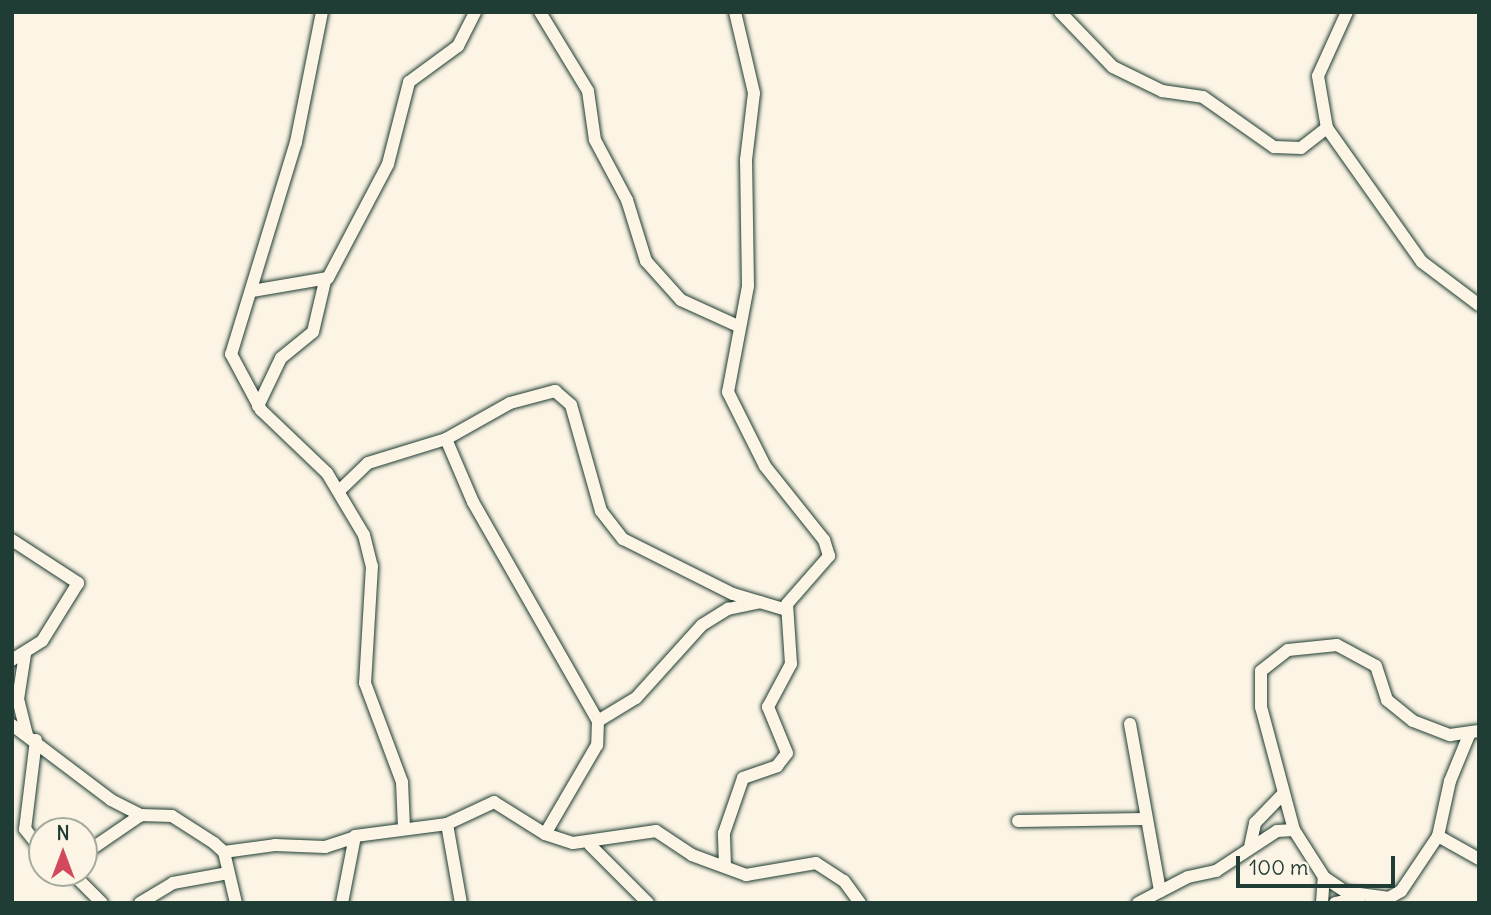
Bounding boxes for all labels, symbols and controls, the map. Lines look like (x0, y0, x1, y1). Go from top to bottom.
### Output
north arrow (28, 817, 98, 887)
text: N (56, 821, 70, 845)
scale bar (1239, 842, 1398, 886)
text: 100 m (1249, 854, 1308, 881)

